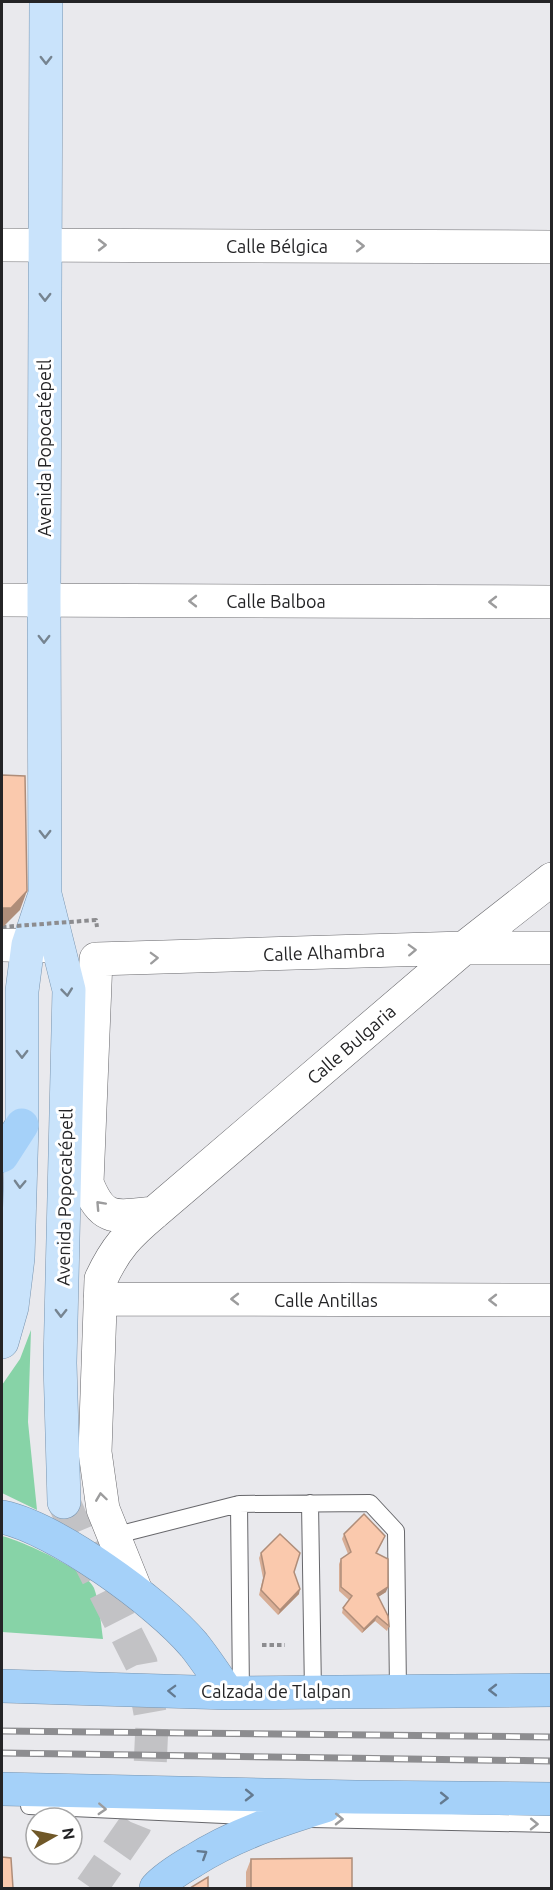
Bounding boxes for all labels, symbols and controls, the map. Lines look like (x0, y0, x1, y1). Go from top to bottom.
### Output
one-way arrow (39, 55, 52, 64)
street label: Calle Bélgica (226, 236, 328, 256)
one-way arrow (97, 239, 106, 251)
one-way arrow (355, 240, 364, 252)
one-way arrow (39, 292, 51, 301)
street label: Avenida Popocatépetl (34, 359, 54, 537)
street label: Calle Balboa (226, 591, 326, 611)
one-way arrow (189, 595, 198, 607)
one-way arrow (489, 596, 498, 608)
one-way arrow (38, 634, 50, 643)
one-way arrow (39, 829, 51, 838)
street label: Calle Alhambra (263, 940, 385, 964)
one-way arrow (408, 943, 417, 956)
one-way arrow (150, 951, 159, 964)
one-way arrow (60, 987, 73, 997)
street label: Calle Bulgaria (303, 1000, 399, 1088)
one-way arrow (16, 1050, 28, 1059)
street label: Avenida Popocatépetl (52, 1108, 76, 1286)
one-way arrow (14, 1179, 27, 1188)
one-way arrow (96, 1202, 107, 1212)
street label: Calle Antillas (274, 1290, 378, 1310)
one-way arrow (231, 1293, 240, 1305)
one-way arrow (489, 1294, 498, 1306)
one-way arrow (55, 1308, 67, 1317)
one-way arrow (96, 1492, 108, 1502)
street label: Calzada de Tlalpan (201, 1681, 351, 1701)
one-way arrow (489, 1684, 498, 1696)
one-way arrow (168, 1685, 177, 1698)
one-way arrow (244, 1789, 253, 1801)
one-way arrow (439, 1792, 448, 1804)
one-way arrow (97, 1803, 106, 1816)
north arrow (24, 1806, 84, 1866)
one-way arrow (334, 1813, 343, 1826)
one-way arrow (529, 1818, 538, 1830)
text: N (59, 1826, 79, 1841)
one-way arrow (197, 1850, 207, 1862)

